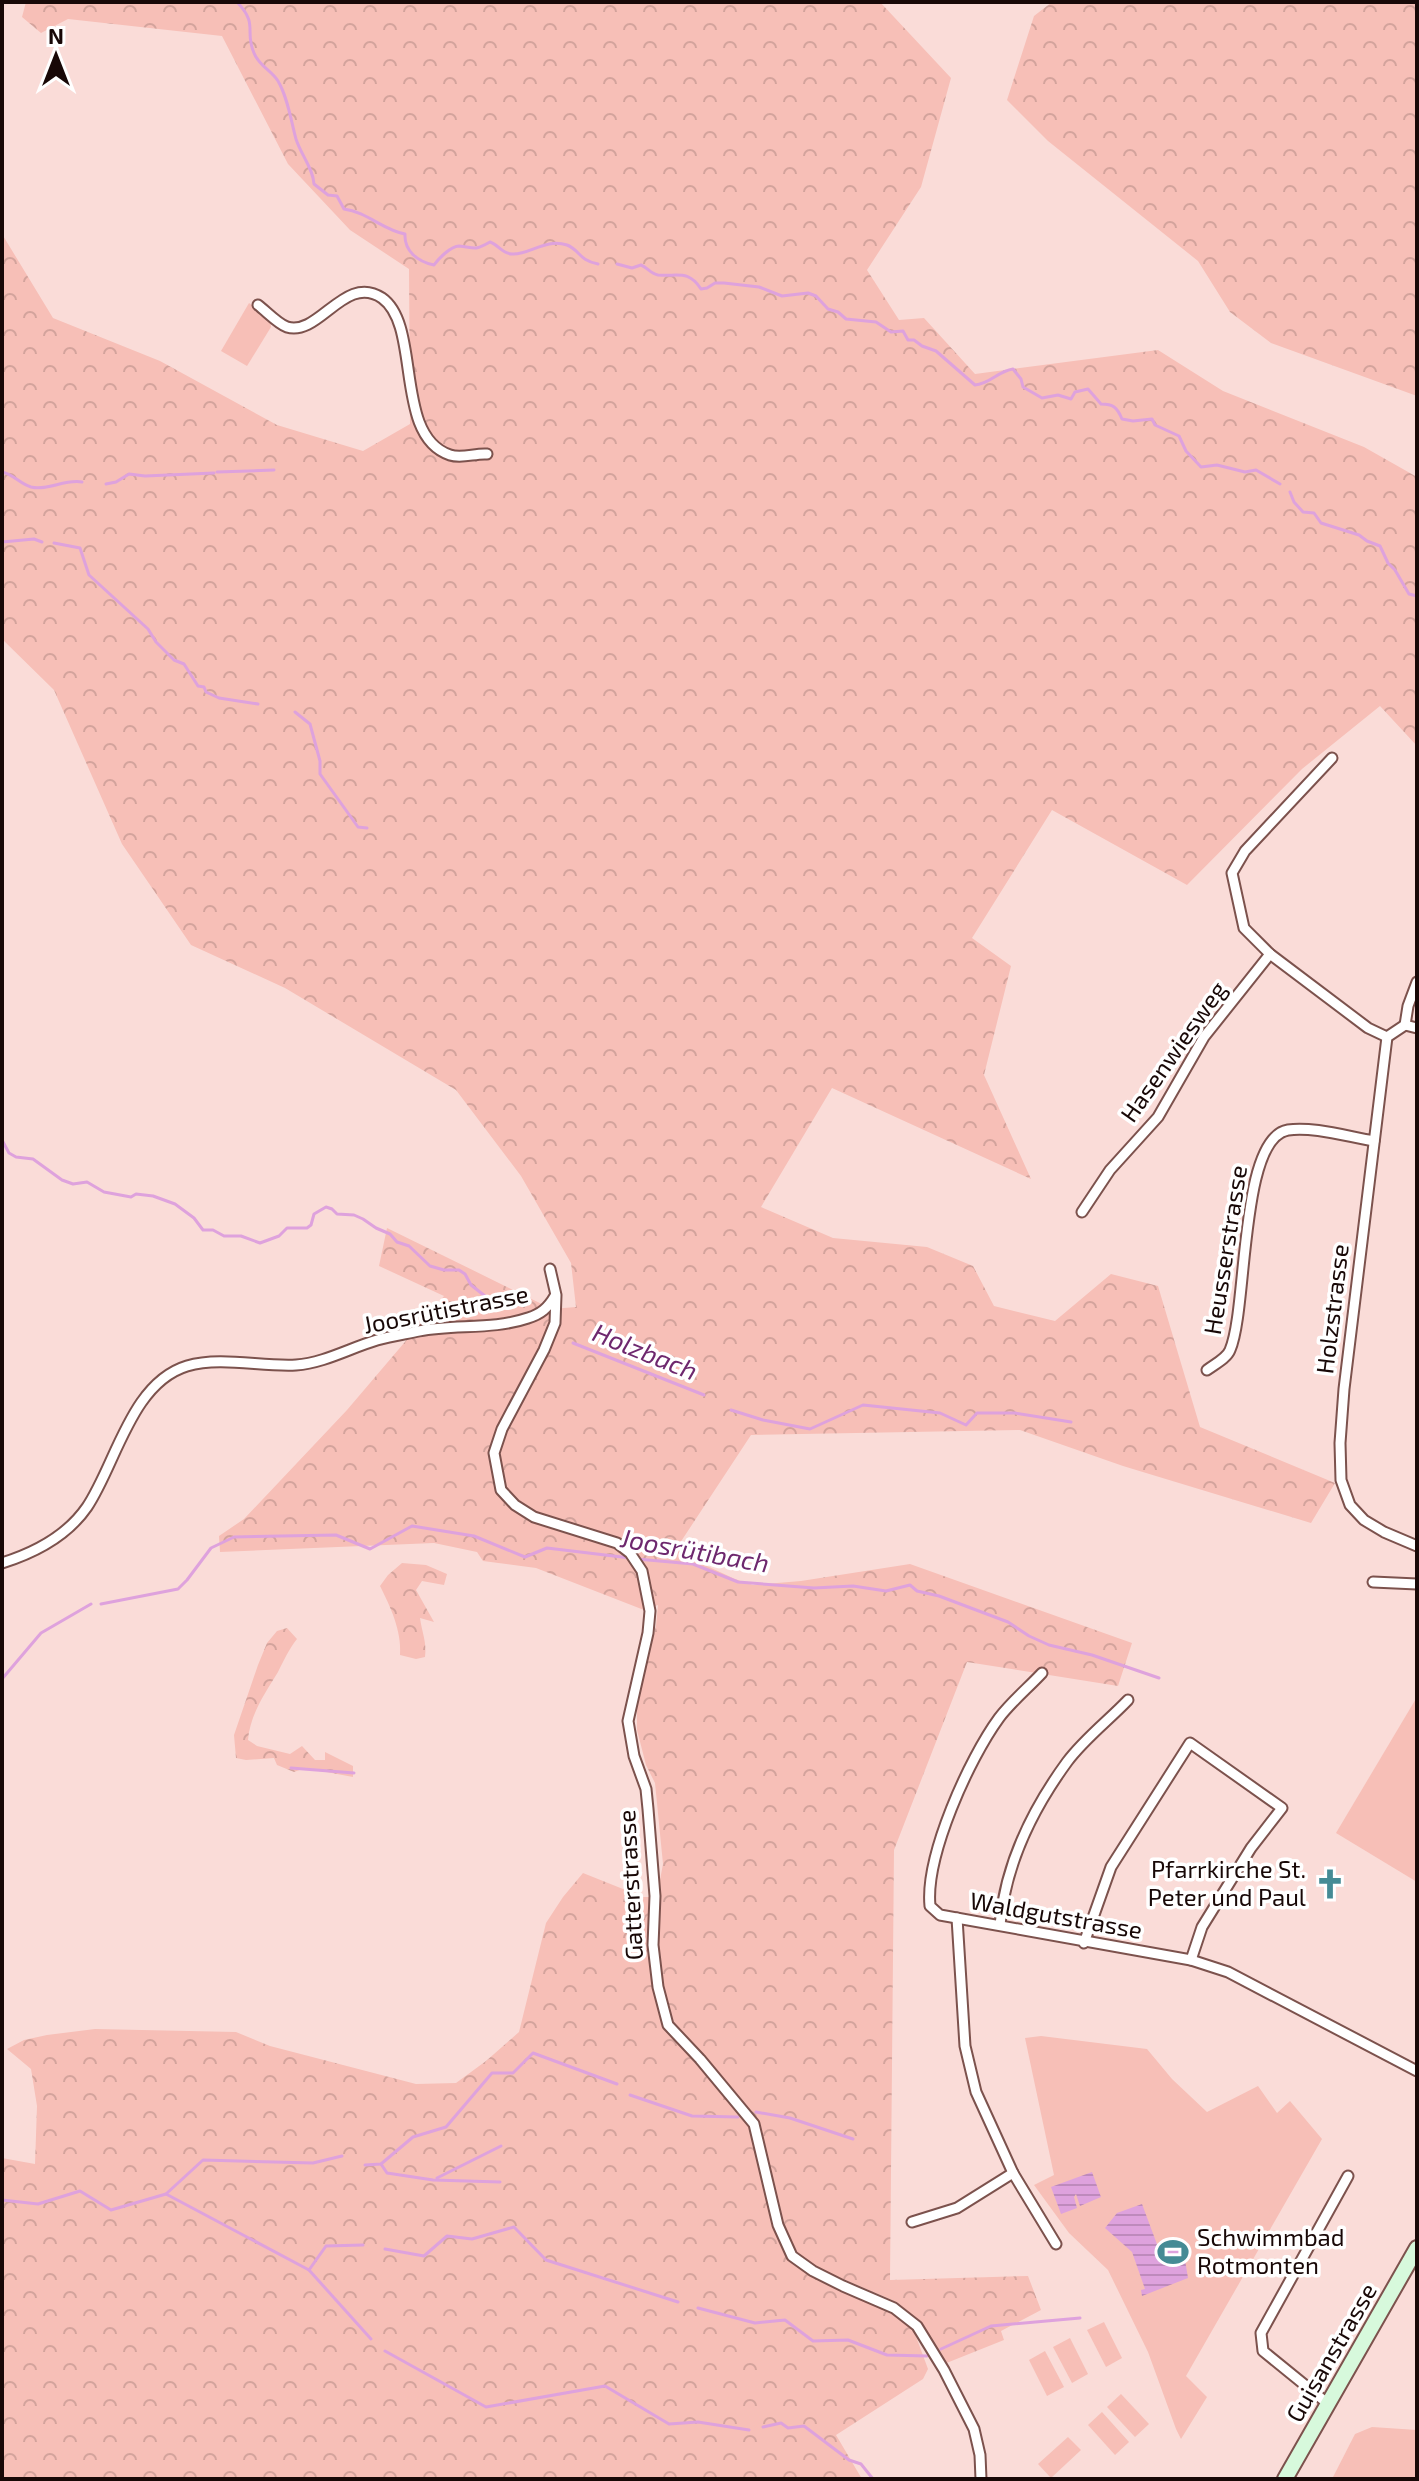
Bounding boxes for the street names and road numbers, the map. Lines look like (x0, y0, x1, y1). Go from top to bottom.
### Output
street label: Hasenwiesweg (1114, 975, 1232, 1127)
street label: Heusserstrasse (1197, 1163, 1252, 1336)
street label: Holzstrasse (1309, 1242, 1354, 1375)
street label: Joosrütistrasse (361, 1278, 531, 1339)
street label: Gatterstrasse (611, 1809, 648, 1961)
street label: Waldgutstrasse (968, 1885, 1145, 1944)
street label: Guisanstrasse (1279, 2278, 1382, 2427)

